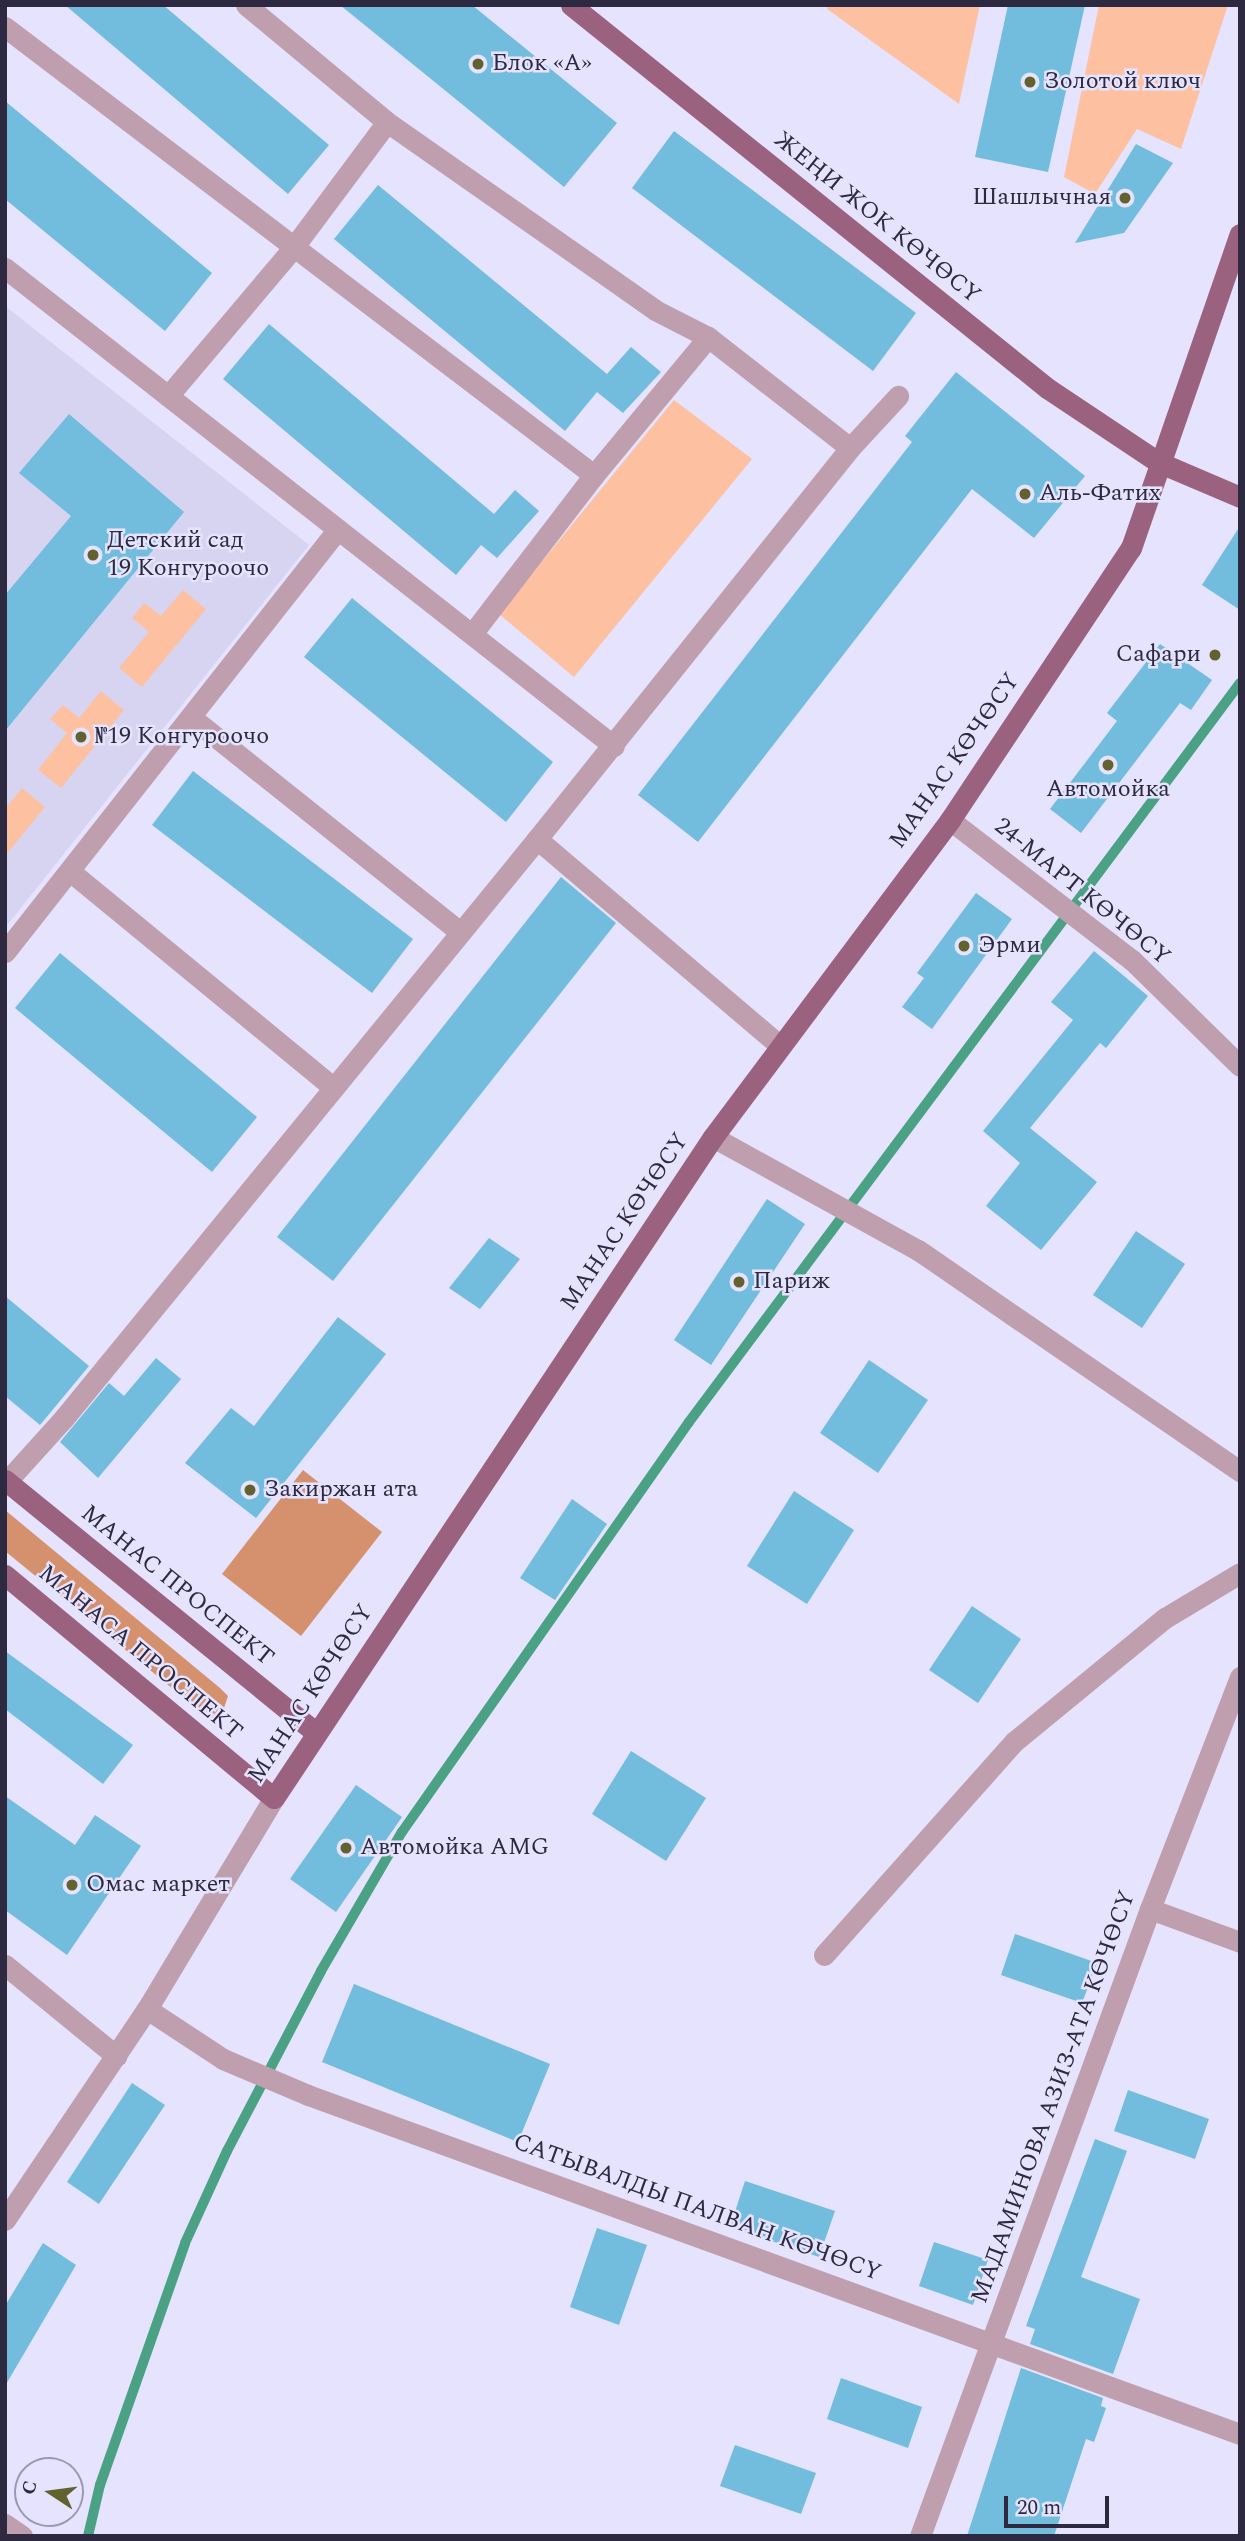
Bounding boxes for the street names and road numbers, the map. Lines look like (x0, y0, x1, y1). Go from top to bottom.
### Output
street label: ЖЕҢИ ЖОК КӨЧӨСҮ (768, 126, 986, 310)
street label: МАНАС КӨЧӨСҮ (884, 668, 1026, 854)
street label: 24-МАРТ КӨЧӨСҮ (988, 812, 1176, 972)
street label: МАНАС КӨЧӨСҮ (555, 1128, 695, 1316)
street label: МАНАС ПРОСПЕКТ (75, 1499, 279, 1673)
street label: МАНАСА ПРОСПЕКТ (32, 1559, 248, 1747)
street label: МАНАС КӨЧӨСҮ (242, 1599, 380, 1789)
street label: МАДАМИНОВА АЗИЗ-АТА КӨЧӨСҮ (966, 1887, 1142, 2307)
street label: САТЫВАЛДЫ ПАЛВАН КӨЧӨСҮ (509, 2128, 885, 2288)

